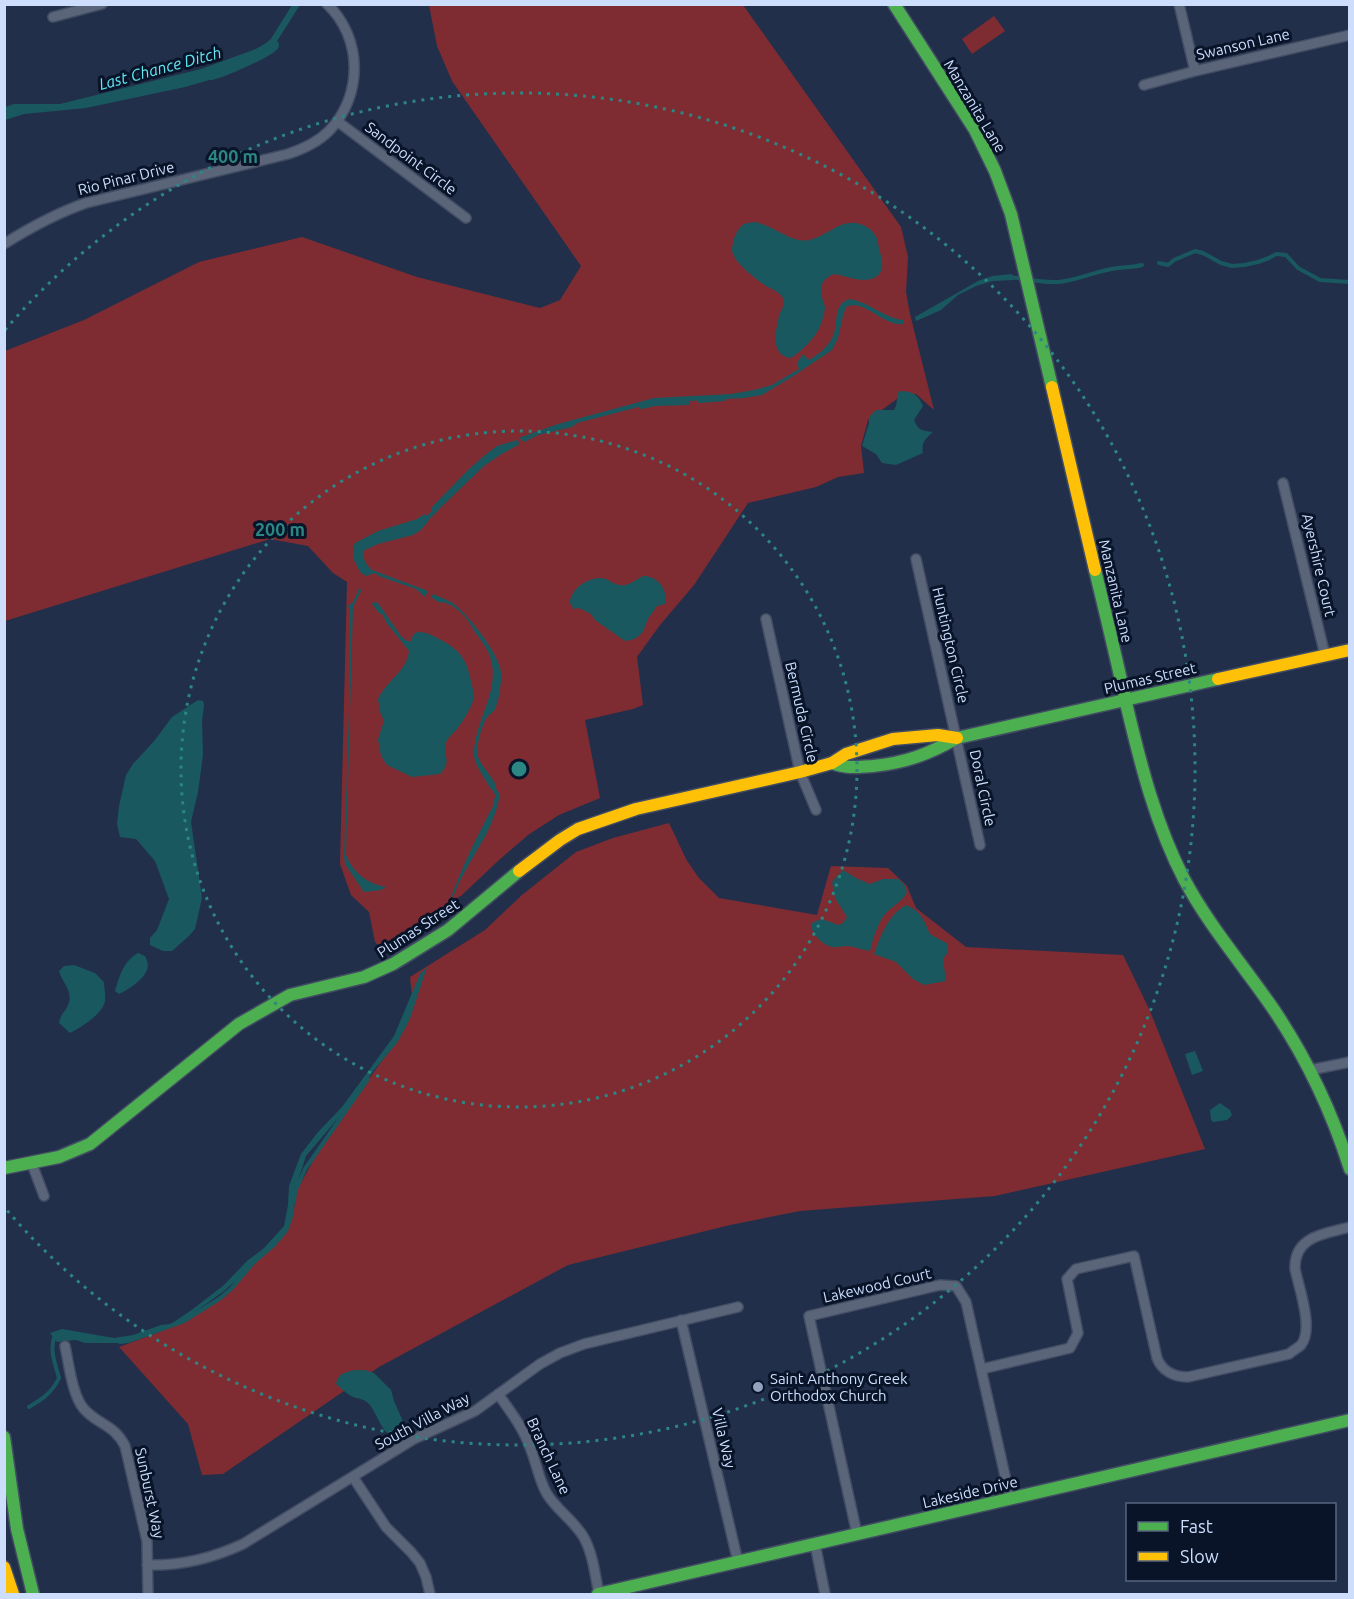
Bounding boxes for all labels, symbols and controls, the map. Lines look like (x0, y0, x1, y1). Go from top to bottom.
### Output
street label: Swanson Lane (1195, 25, 1291, 63)
water label: Last Chance Ditch (97, 43, 223, 93)
street label: Manzanita Lane (941, 56, 1009, 156)
street label: Sandpoint Circle (362, 118, 460, 198)
text: 400 m (208, 146, 258, 166)
street label: Rio Pinar Drive (76, 158, 176, 198)
street label: Ayershire Court (1299, 512, 1339, 618)
text: 200 m (255, 519, 305, 539)
street label: Manzanita Lane (1096, 538, 1136, 644)
street label: Huntington Circle (929, 585, 973, 705)
street label: Plumas Street (1102, 659, 1198, 697)
street label: Bermuda Circle (782, 660, 822, 764)
street label: Doral Circle (967, 748, 999, 828)
centre of rings (509, 759, 529, 779)
street label: Plumas Street (374, 895, 462, 961)
street label: Lakewood Court (821, 1264, 933, 1306)
place label: Saint Anthony Greek Orthodox Church (770, 1370, 908, 1404)
marker: Saint Anthony Greek Orthodox Church (751, 1380, 765, 1394)
street label: South Villa Way (372, 1389, 472, 1453)
street label: Villa Way (709, 1406, 739, 1470)
street label: Branch Lane (524, 1415, 574, 1497)
street label: Sunburst Way (132, 1446, 168, 1540)
street label: Lakeside Drive (921, 1473, 1019, 1511)
legend (1126, 1503, 1336, 1581)
text: Fast (1180, 1516, 1213, 1536)
text: Slow (1180, 1546, 1219, 1566)

